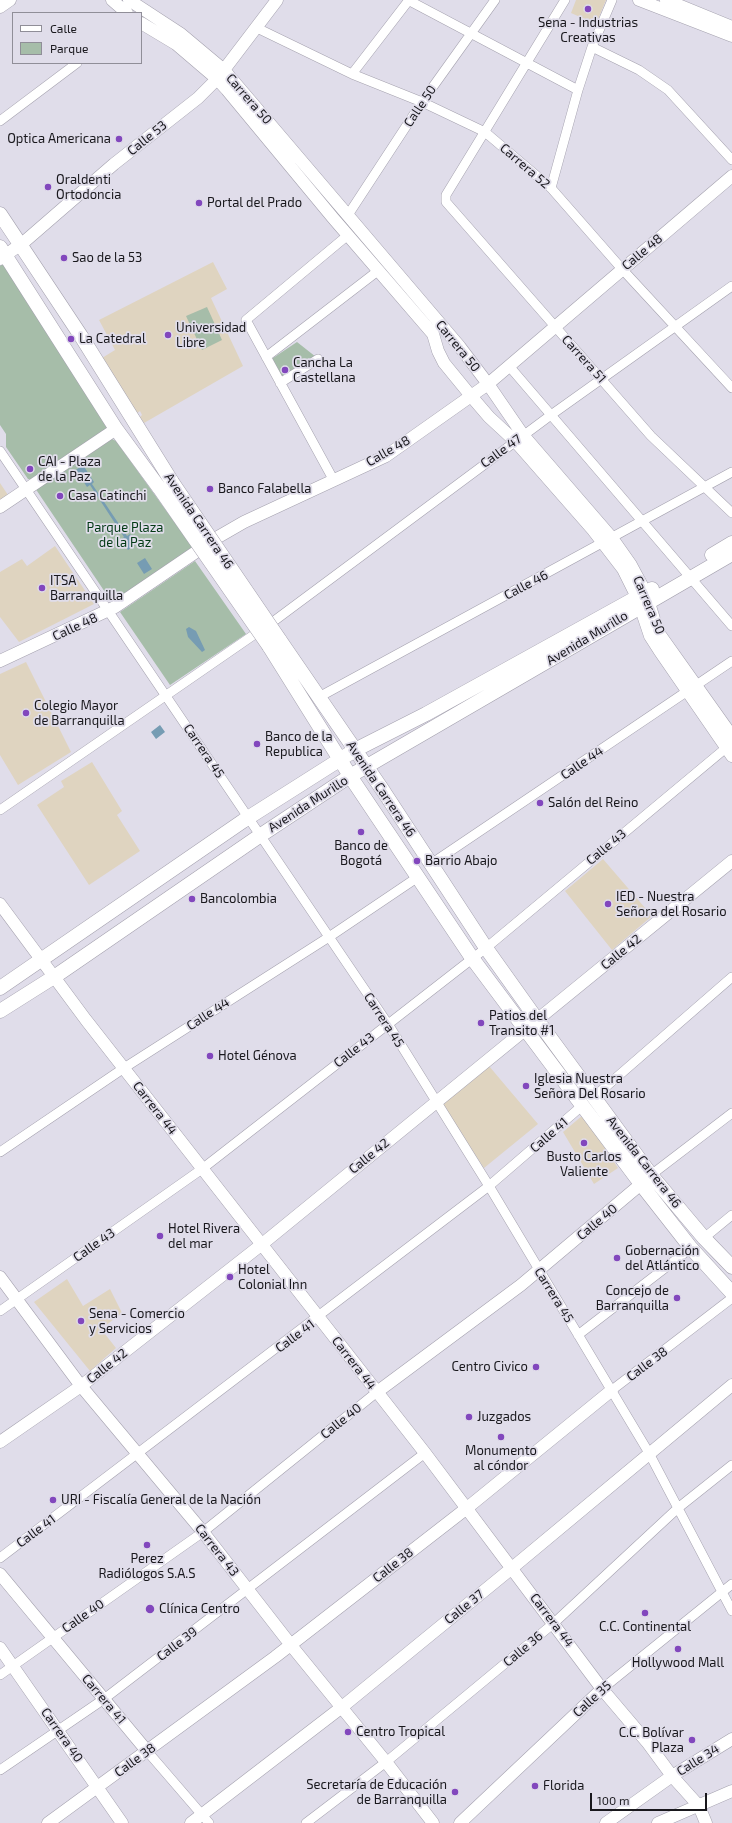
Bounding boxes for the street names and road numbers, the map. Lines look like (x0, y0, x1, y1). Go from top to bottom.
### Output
street label: Carrera 50 (223, 71, 275, 127)
street label: Calle 50 (400, 82, 440, 130)
street label: Calle 53 (124, 117, 170, 159)
street label: Carrera 52 (497, 140, 553, 192)
street label: Calle 48 (619, 231, 665, 273)
street label: Carrera 50 (432, 317, 484, 375)
street label: Carrera 51 (558, 332, 610, 386)
street label: Calle 47 (477, 431, 525, 471)
street label: Calle 48 (363, 432, 413, 470)
street label: Avenida Carrera 46 (161, 470, 237, 572)
street label: Calle 46 (501, 567, 551, 603)
street label: Carrera 50 (630, 573, 668, 637)
street label: Avenida Murillo (543, 608, 631, 668)
street label: Calle 48 (50, 610, 100, 644)
street label: Carrera 45 (180, 721, 228, 781)
street label: Avenida Carrera 46 (343, 738, 419, 840)
street label: Calle 44 (558, 743, 606, 783)
street label: Avenida Murillo (265, 772, 351, 836)
street label: Calle 43 (583, 826, 629, 868)
street label: Calle 42 (598, 931, 644, 973)
street label: Carrera 45 (361, 990, 407, 1050)
street label: Calle 44 (184, 994, 232, 1034)
street label: Calle 43 (331, 1029, 377, 1071)
street label: Carrera 44 (129, 1078, 181, 1138)
street label: Avenida Carrera 46 (603, 1113, 685, 1211)
street label: Calle 41 (527, 1114, 571, 1156)
street label: Calle 42 (346, 1135, 392, 1177)
street label: Calle 40 (574, 1201, 620, 1243)
street label: Calle 43 (70, 1225, 118, 1265)
street label: Carrera 45 (531, 1265, 577, 1325)
street label: Calle 41 (272, 1316, 318, 1356)
street label: Carrera 44 (328, 1333, 380, 1393)
street label: Calle 38 (623, 1344, 671, 1384)
street label: Calle 42 (84, 1345, 130, 1387)
street label: Calle 40 (317, 1400, 365, 1442)
street label: Calle 41 (13, 1511, 59, 1551)
street label: Carrera 43 (192, 1521, 242, 1579)
street label: Calle 38 (370, 1544, 416, 1586)
street label: Calle 37 (441, 1586, 487, 1628)
street label: Carrera 44 (527, 1590, 577, 1650)
street label: Calle 40 (59, 1596, 107, 1636)
street label: Calle 39 (154, 1624, 200, 1664)
street label: Calle 36 (500, 1628, 546, 1670)
street label: Carrera 41 (79, 1671, 129, 1727)
street label: Calle 35 (570, 1678, 614, 1720)
street label: Carrera 40 (38, 1705, 86, 1765)
street label: Calle 38 (111, 1740, 159, 1780)
street label: Calle 34 (674, 1741, 722, 1779)

